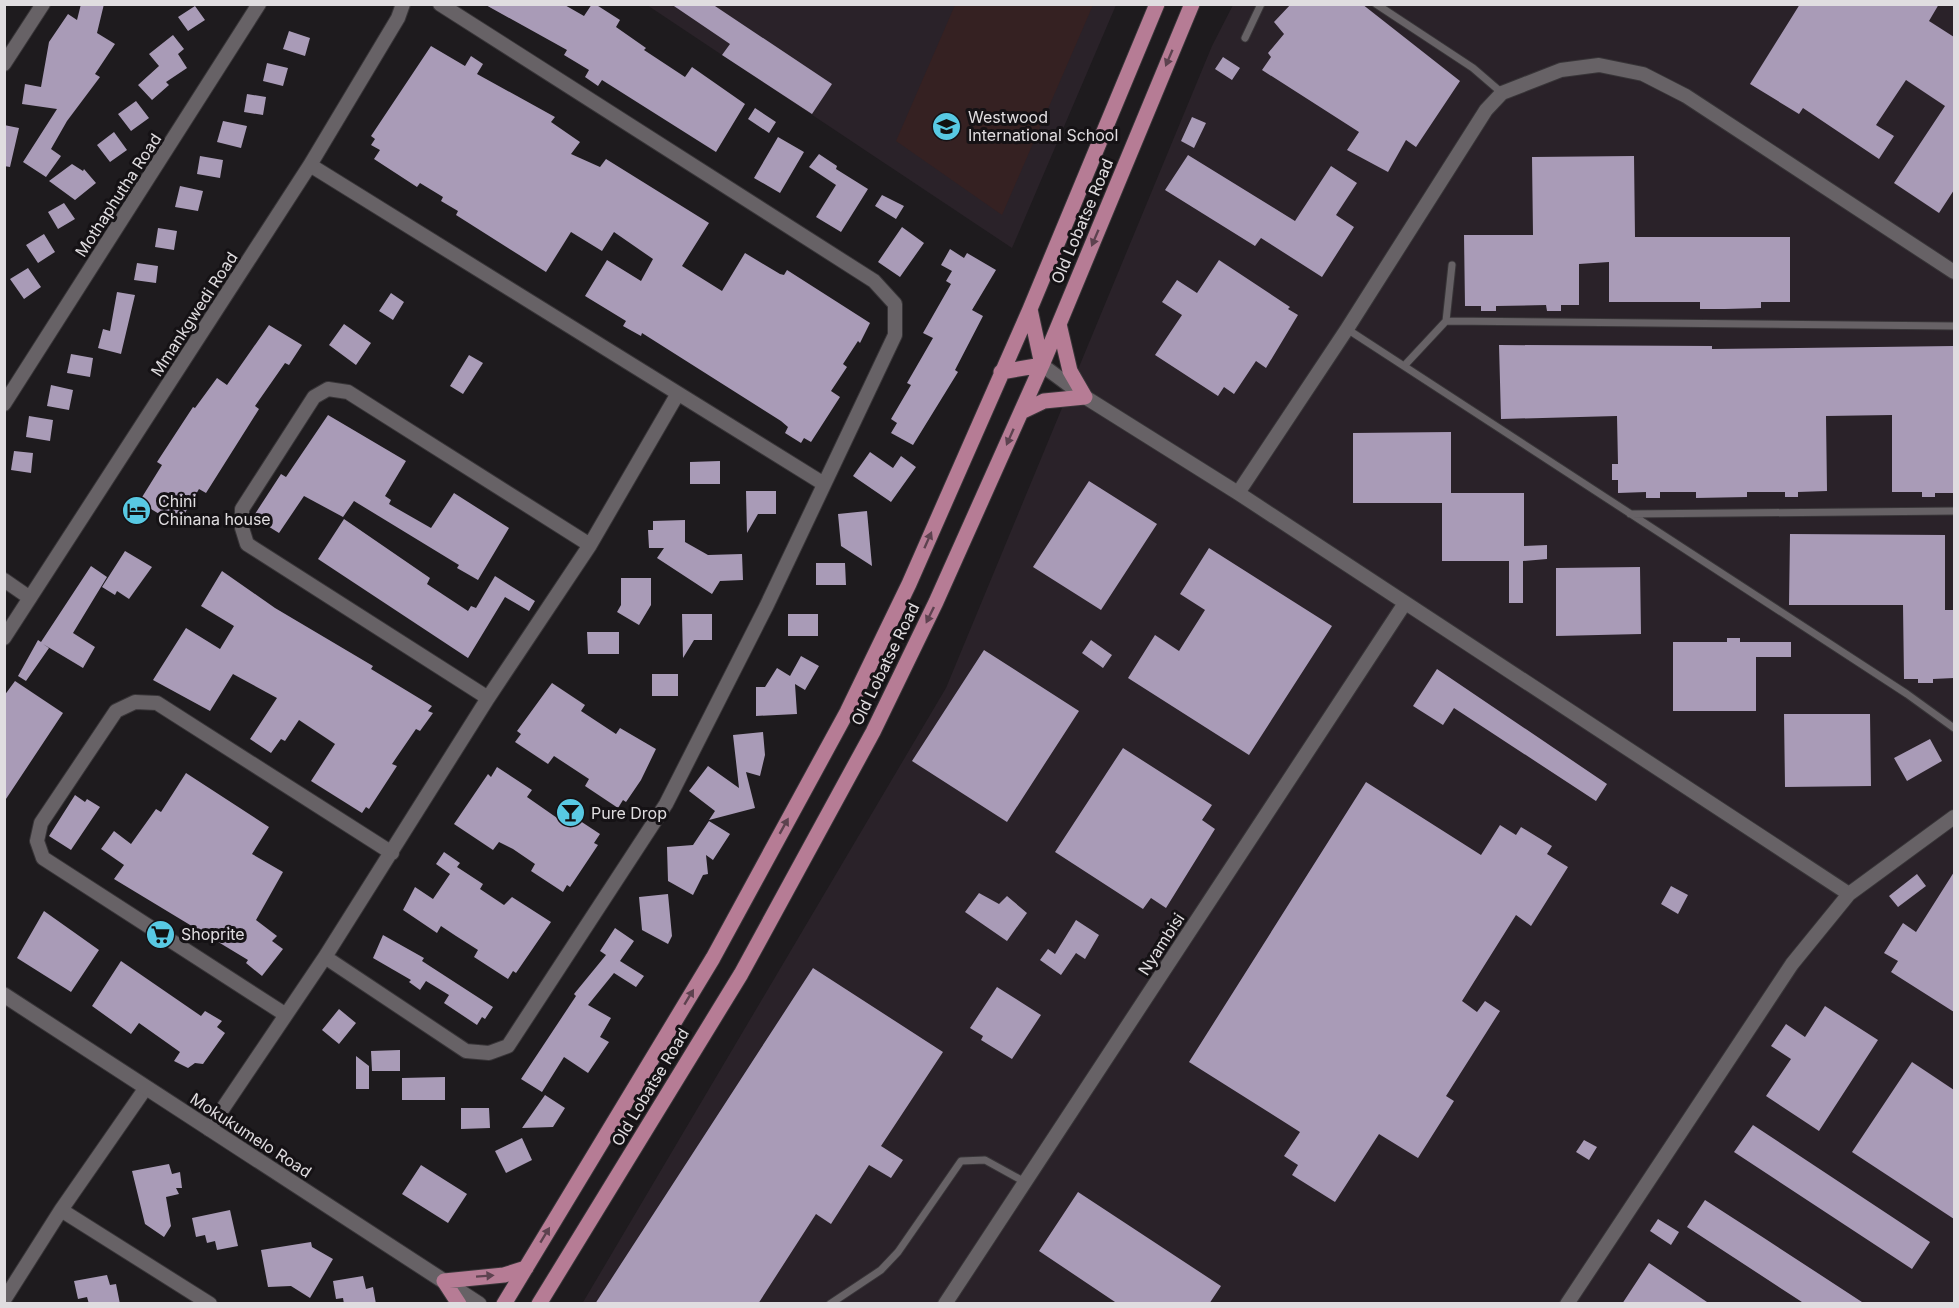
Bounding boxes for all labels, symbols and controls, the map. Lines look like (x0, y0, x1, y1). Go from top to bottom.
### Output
one-way arrow (1164, 50, 1174, 68)
place label: Westwood International School (968, 107, 1118, 145)
school or university icon: Westwood International School (931, 110, 963, 142)
street label: Mothaphutha Road (71, 129, 165, 261)
street label: Old Lobatse Road (1047, 155, 1117, 287)
one-way arrow (1090, 230, 1100, 248)
street label: Mmankgwedi Road (146, 248, 242, 380)
one-way arrow (1005, 429, 1015, 447)
place label: Chini Chinana house (158, 491, 271, 529)
hotel icon: Chini Chinana house (121, 494, 153, 526)
one-way arrow (923, 530, 933, 548)
street label: Old Lobatse Road (847, 599, 923, 729)
one-way arrow (925, 607, 935, 624)
bar icon: Pure Drop (554, 797, 586, 829)
place label: Pure Drop (591, 803, 667, 823)
one-way arrow (779, 818, 789, 835)
street label: Nyambisi (1134, 909, 1188, 979)
supermarket icon: Shoprite (144, 918, 176, 950)
place label: Shoprite (181, 924, 245, 944)
one-way arrow (684, 989, 695, 1005)
street label: Old Lobatse Road (607, 1024, 693, 1150)
street label: Mokukumelo Road (187, 1088, 315, 1182)
one-way arrow (540, 1226, 550, 1243)
one-way arrow (476, 1271, 495, 1281)

